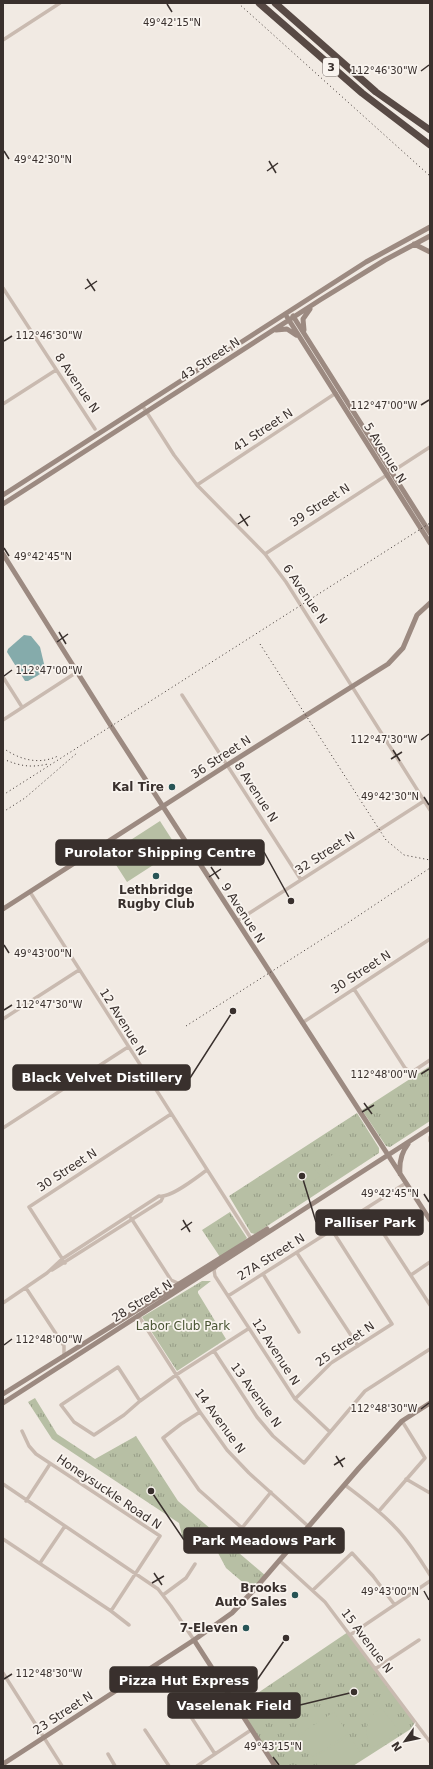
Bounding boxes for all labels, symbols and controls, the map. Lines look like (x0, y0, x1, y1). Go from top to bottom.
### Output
text: 49°42'15"N (143, 17, 201, 28)
road number: 3 (323, 58, 339, 76)
text: 112°46'30"W (351, 65, 417, 76)
text: 49°42'30"N (14, 154, 72, 165)
text: 112°46'30"W (16, 330, 82, 341)
street label: 43 Street N (178, 335, 242, 383)
street label: 8 Avenue N (52, 351, 102, 415)
text: 112°47'00"W (351, 400, 417, 411)
street label: 41 Street N (231, 406, 295, 454)
street label: 5 Avenue N (361, 420, 409, 486)
street label: 39 Street N (288, 481, 352, 529)
text: 49°42'45"N (14, 551, 72, 562)
street label: 6 Avenue N (280, 562, 330, 626)
text: 112°47'00"W (16, 665, 82, 676)
street label: 36 Street N (189, 733, 253, 781)
text: 112°47'30"W (351, 734, 417, 745)
street label: 8 Avenue N (231, 759, 281, 825)
place label: Kal Tire (112, 780, 164, 794)
marker: Kal Tire (167, 782, 177, 792)
text: 49°42'30"N (361, 791, 419, 802)
street label: 32 Street N (293, 829, 357, 877)
callout: Purolator Shipping Centre (56, 840, 264, 865)
text: Purolator Shipping Centre (64, 845, 256, 860)
marker: Lethbridge Rugby Club (151, 871, 161, 881)
street label: 9 Avenue N (218, 880, 268, 946)
place label: Lethbridge Rugby Club (117, 883, 195, 911)
text: 49°43'00"N (14, 948, 72, 959)
street label: 30 Street N (329, 948, 393, 996)
street label: 12 Avenue N (97, 986, 149, 1058)
text: 112°47'30"W (16, 999, 82, 1010)
callout: Black Velvet Distillery (13, 1065, 190, 1090)
text: 112°48'00"W (351, 1069, 417, 1080)
text: Black Velvet Distillery (22, 1070, 183, 1085)
street label: 30 Street N (35, 1146, 99, 1194)
text: 49°42'45"N (361, 1188, 419, 1199)
callout: Palliser Park (316, 1210, 423, 1235)
text: Palliser Park (324, 1215, 416, 1230)
street label: 27A Street N (235, 1231, 307, 1283)
street label: 28 Street N (109, 1277, 175, 1325)
street label: 12 Avenue N (249, 1316, 303, 1388)
park label: Labor Club Park (136, 1319, 230, 1333)
street label: 25 Street N (313, 1319, 377, 1369)
text: 112°48'00"W (16, 1334, 82, 1345)
street label: 13 Avenue N (228, 1360, 284, 1430)
street label: 14 Avenue N (192, 1386, 248, 1456)
text: 112°48'30"W (351, 1403, 417, 1414)
street label: Honeysuckle Road N (54, 1452, 164, 1532)
callout: Park Meadows Park (184, 1528, 344, 1553)
text: Park Meadows Park (192, 1533, 336, 1548)
place label: Brooks Auto Sales (215, 1581, 287, 1609)
text: 49°43'00"N (361, 1586, 419, 1597)
marker: Brooks Auto Sales (290, 1590, 300, 1600)
street label: 15 Avenue N (338, 1606, 396, 1676)
place label: 7-Eleven (180, 1621, 238, 1635)
marker: 7-Eleven (241, 1623, 251, 1633)
callout: Pizza Hut Express (110, 1667, 257, 1692)
text: 112°48'30"W (16, 1668, 82, 1679)
text: Pizza Hut Express (119, 1673, 250, 1688)
street label: 23 Street N (31, 1689, 95, 1737)
callout: Vaselenak Field (168, 1693, 300, 1718)
text: Vaselenak Field (176, 1698, 292, 1713)
north arrow (385, 1721, 425, 1761)
text: N (389, 1739, 405, 1754)
text: 49°43'15"N (244, 1741, 302, 1752)

